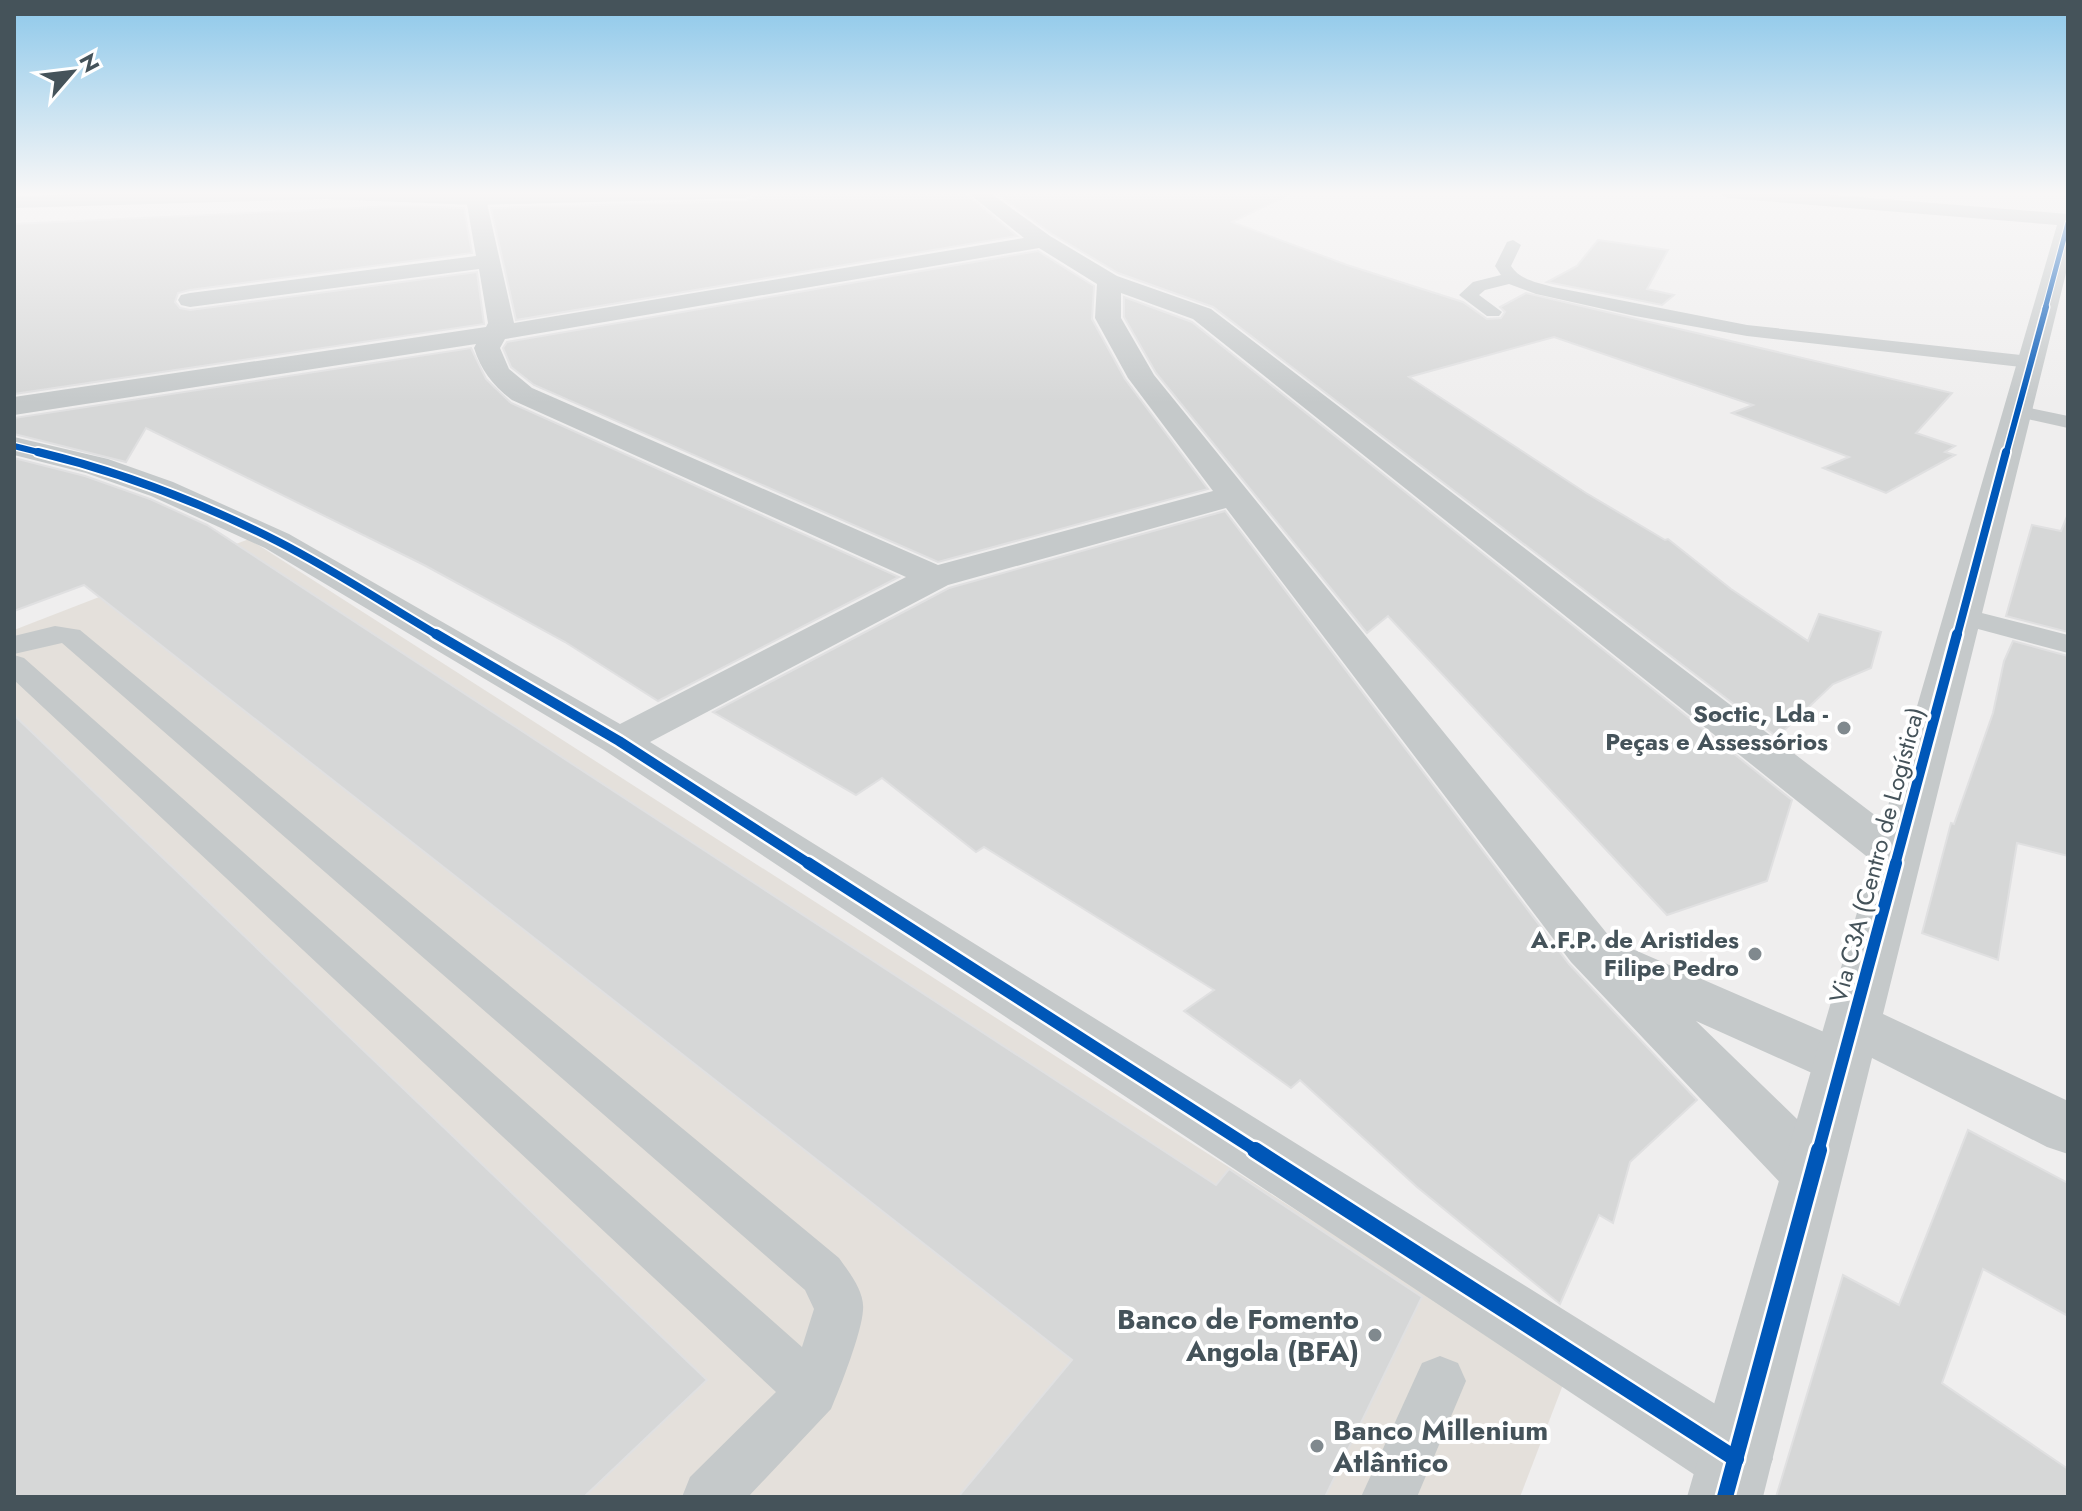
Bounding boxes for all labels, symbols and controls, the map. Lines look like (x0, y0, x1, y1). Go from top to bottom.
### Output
north arrow (32, 32, 112, 112)
text: N (71, 47, 108, 78)
place label: Soctic, Lda - Peças e Assessórios (1605, 696, 1829, 759)
street label: Via C3A (Centro de Logística) (1820, 703, 1933, 1007)
marker: Soctic, Lda - Peças e Assessórios (1835, 719, 1853, 737)
place label: A.F.P. de Aristides Filipe Pedro (1530, 922, 1739, 985)
marker: A.F.P. de Aristides Filipe Pedro (1746, 945, 1764, 963)
place label: Banco de Fomento Angola (BFA) (1117, 1299, 1359, 1372)
marker: Banco de Fomento Angola (BFA) (1366, 1326, 1384, 1344)
place label: Banco Millenium Atlântico (1332, 1410, 1548, 1483)
marker: Banco Millenium Atlântico (1308, 1437, 1326, 1455)

